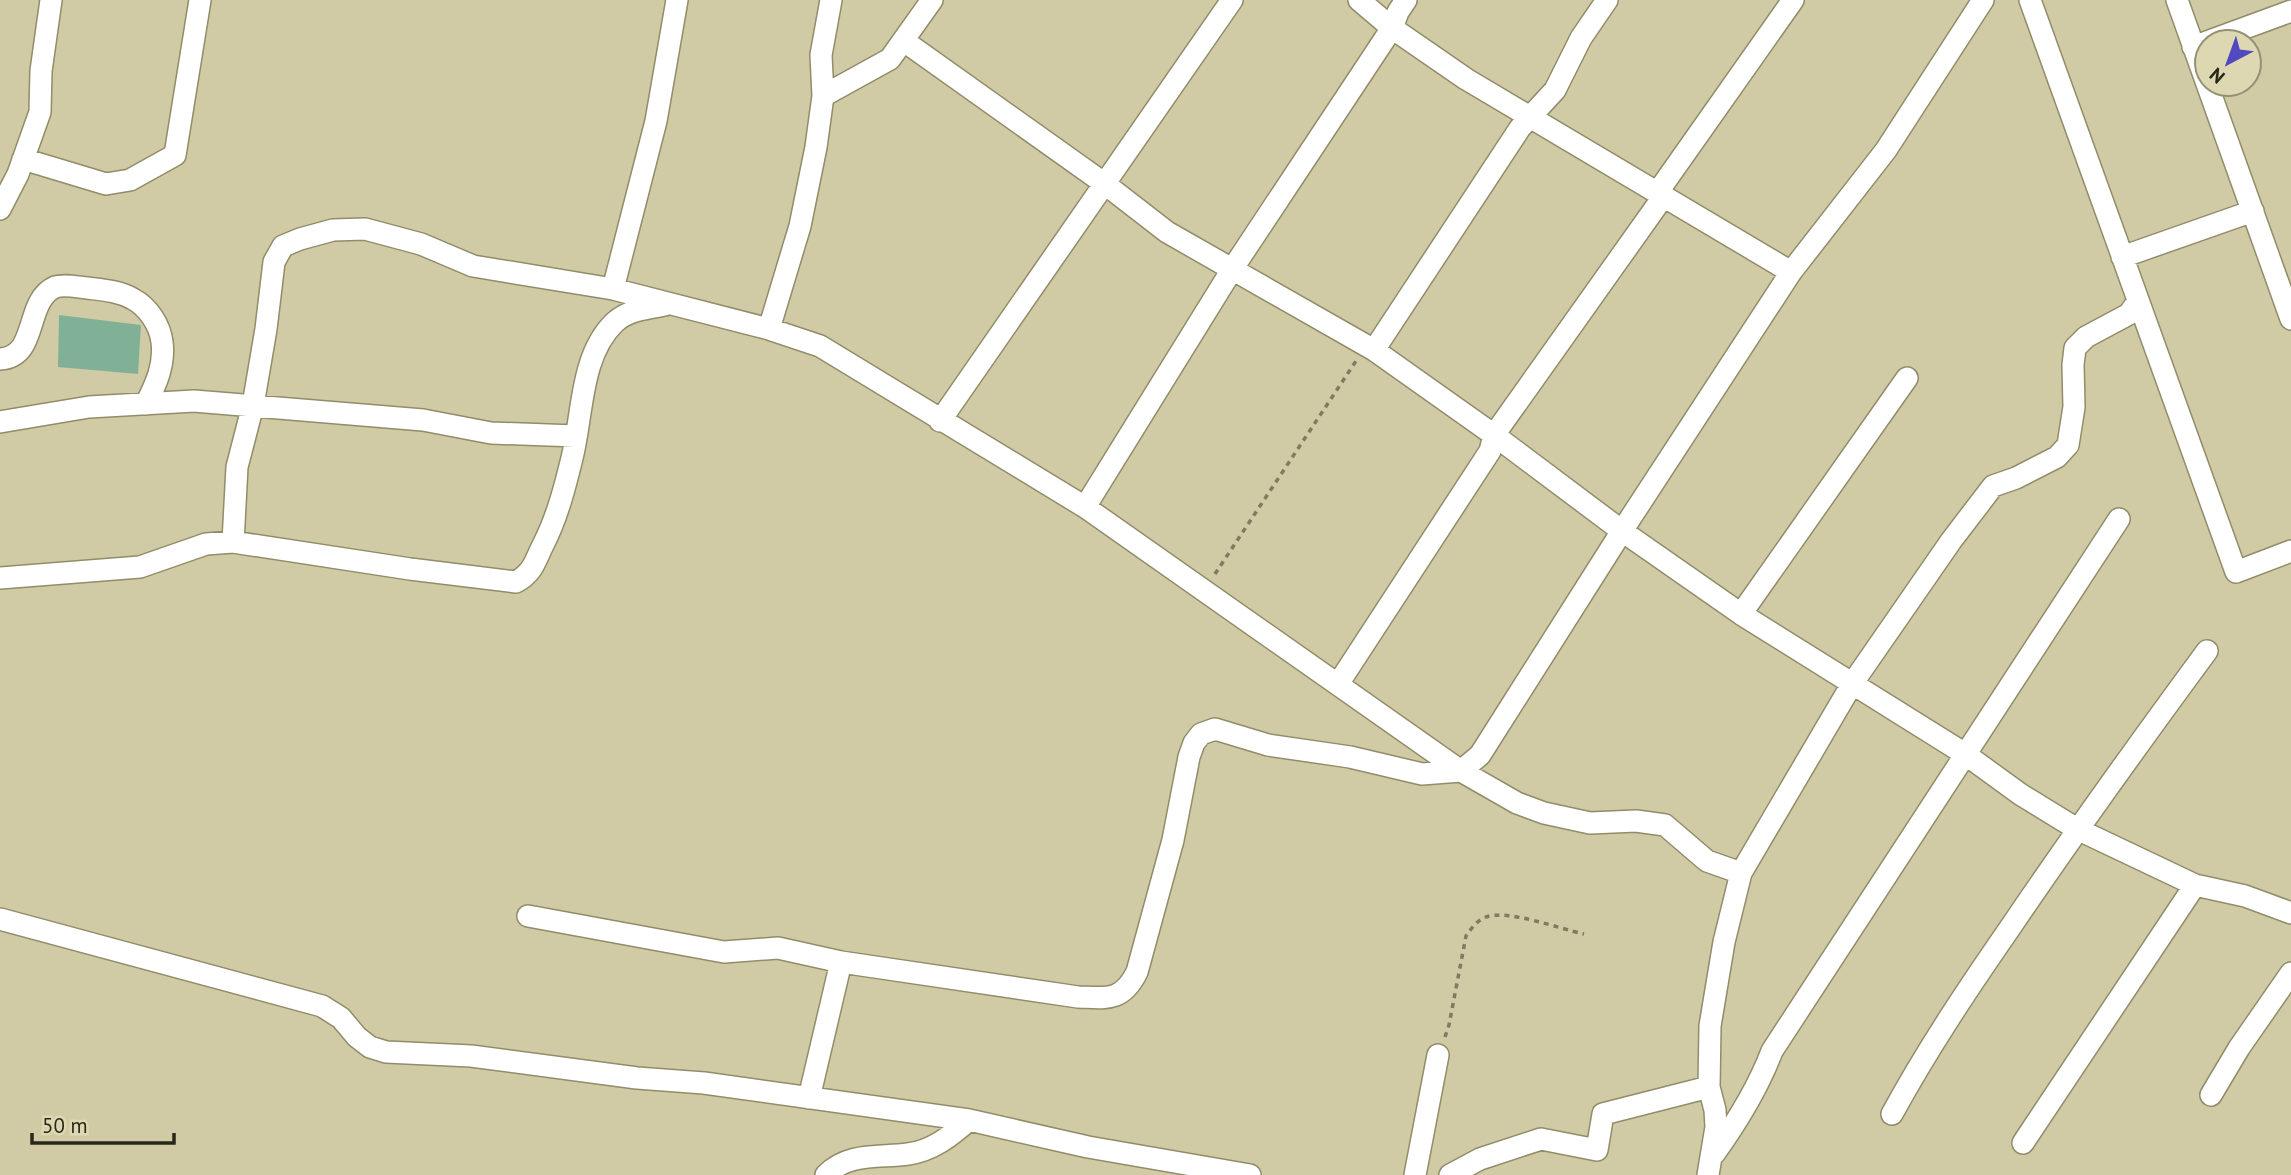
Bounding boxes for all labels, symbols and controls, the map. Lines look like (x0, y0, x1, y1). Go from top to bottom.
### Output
north arrow (2193, 28, 2263, 98)
text: N (2204, 63, 2229, 89)
scale bar (32, 1102, 173, 1146)
text: 50 m (42, 1112, 88, 1139)

